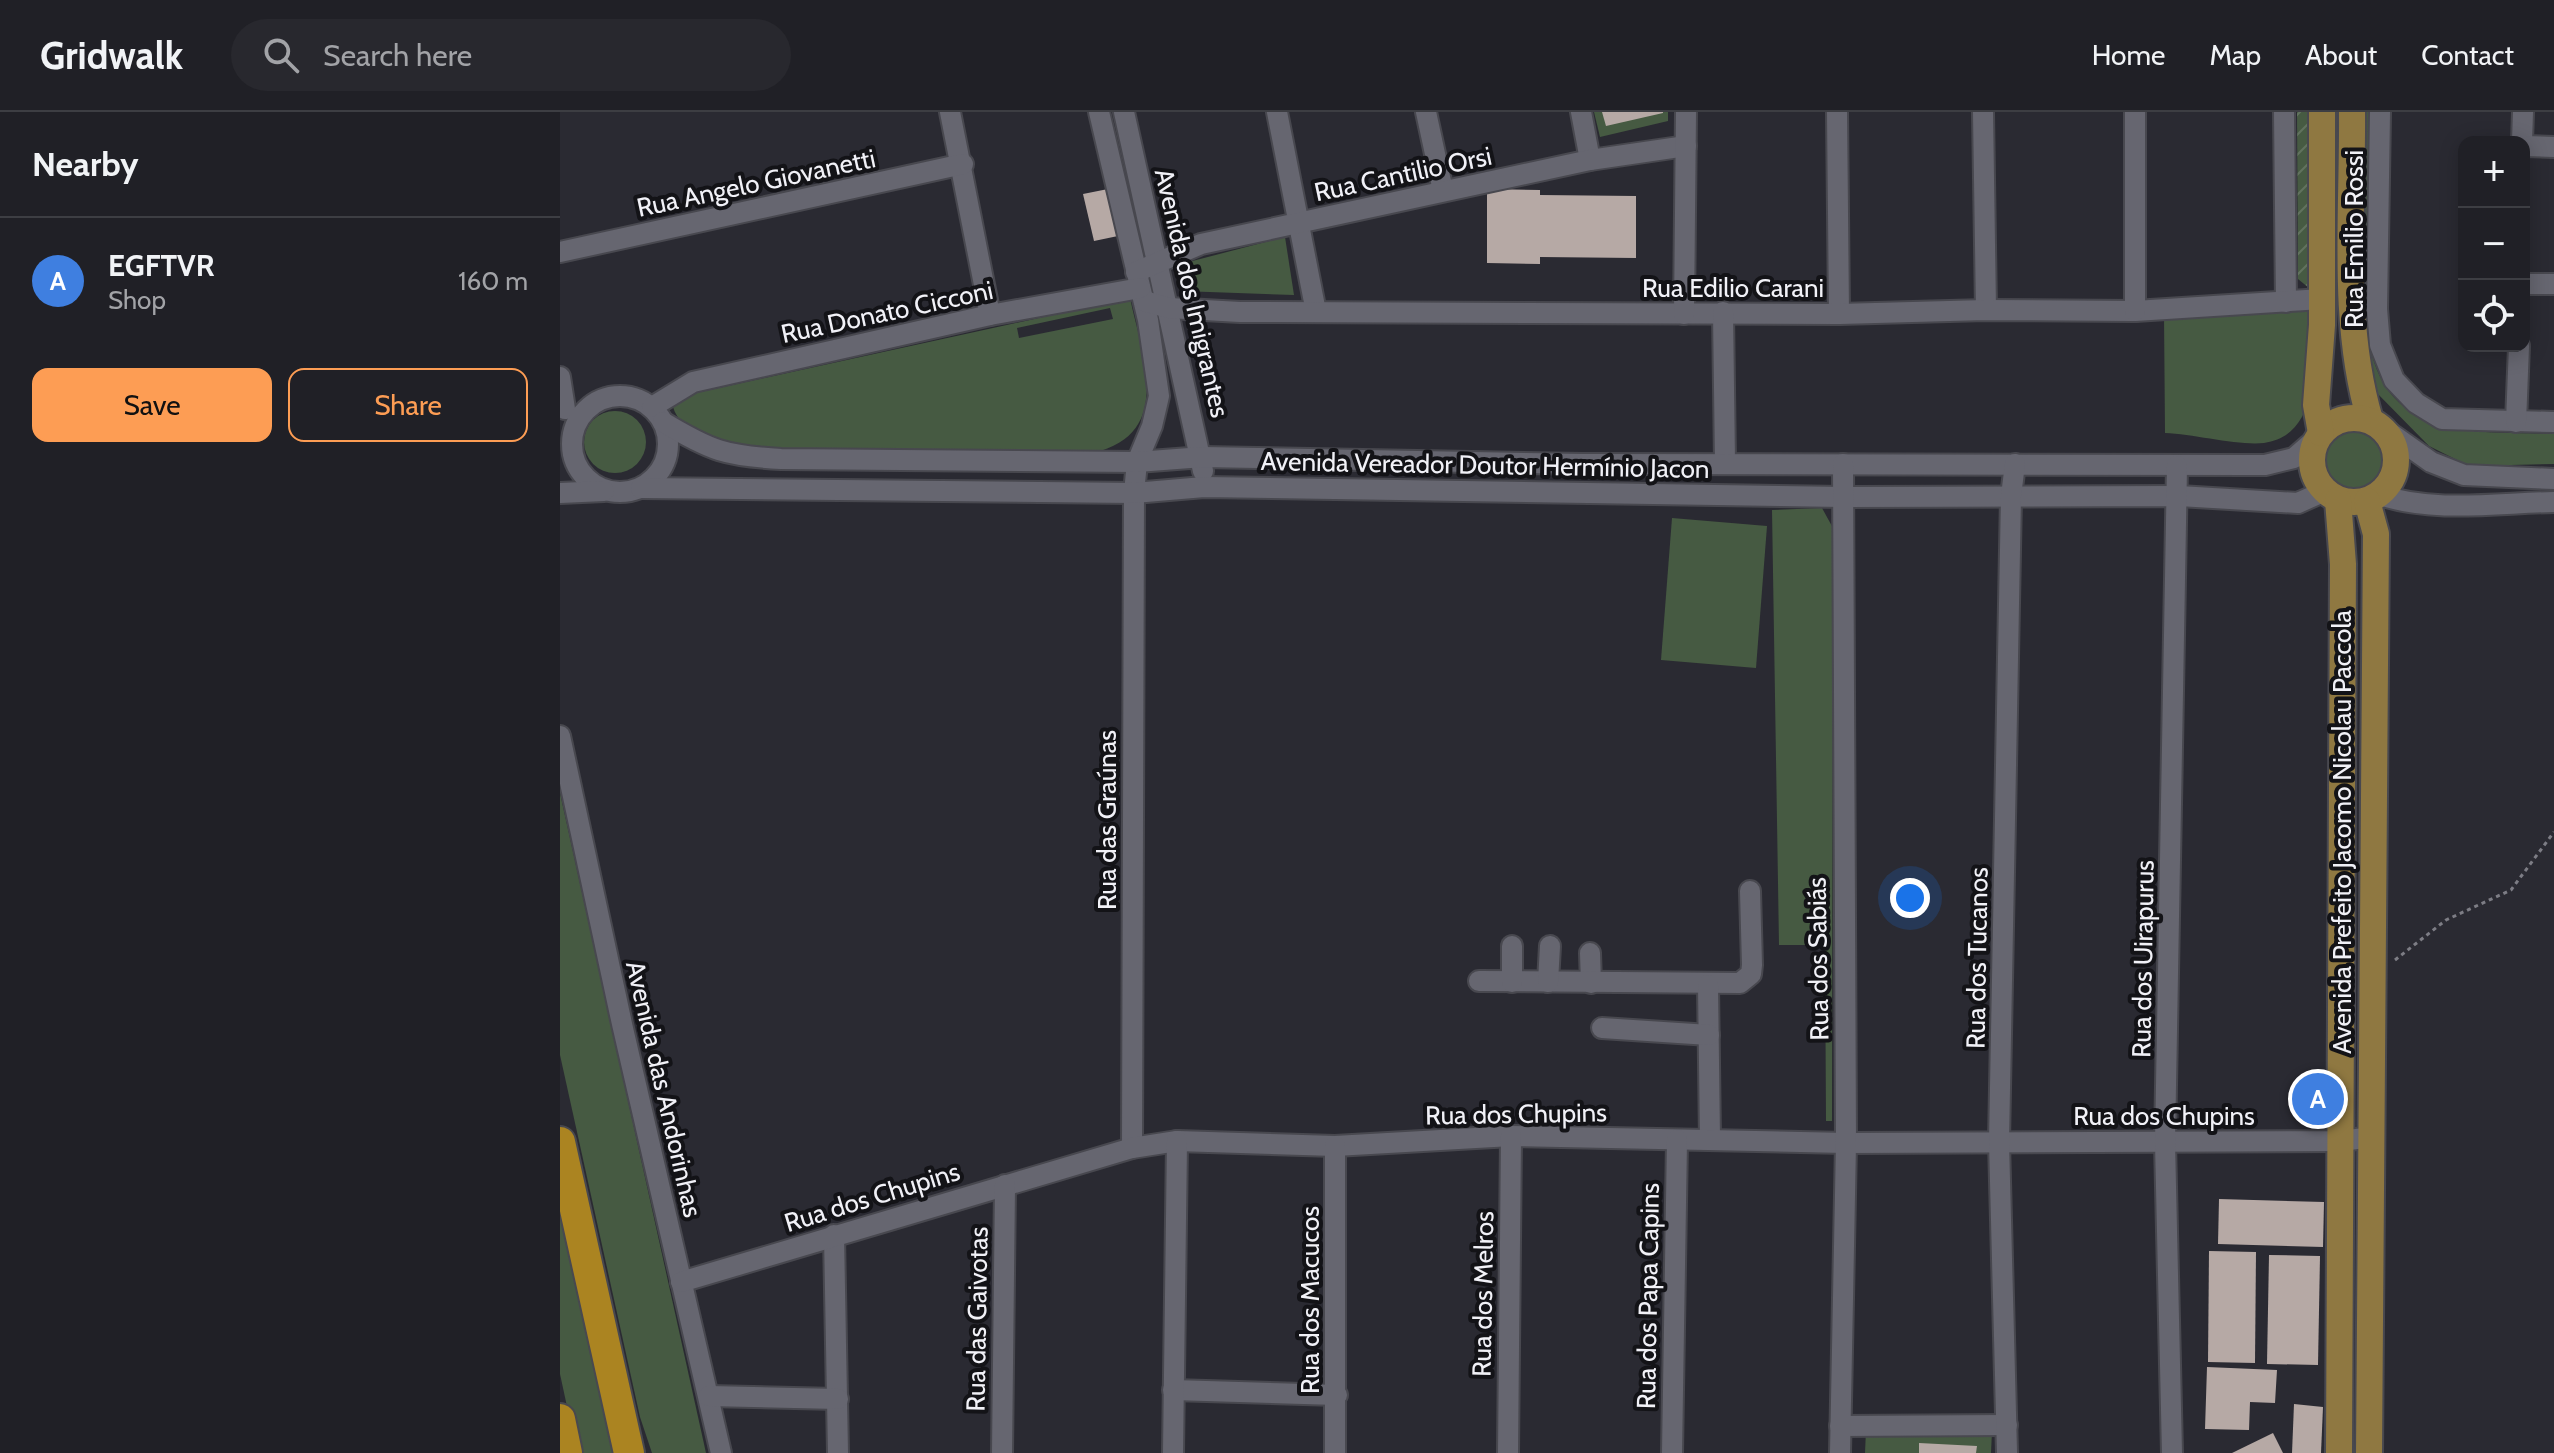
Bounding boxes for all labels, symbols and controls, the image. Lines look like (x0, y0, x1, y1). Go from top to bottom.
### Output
search box (231, 19, 791, 91)
text: Gridwalk (40, 32, 183, 79)
icon: search (259, 33, 303, 77)
text: Search here (323, 37, 472, 74)
text: Home (2092, 38, 2165, 72)
text: Map (2209, 38, 2261, 72)
text: About (2305, 38, 2377, 72)
text: Contact (2421, 38, 2514, 72)
map controls (2458, 136, 2530, 352)
button: + (2458, 136, 2530, 208)
street label: Rua Cantilio Orsi (1311, 140, 1495, 208)
street label: Rua Angelo Giovanetti (634, 142, 878, 224)
text: Nearby (32, 143, 139, 185)
street label: Rua Emilio Rossi (2338, 150, 2370, 328)
street label: Avenida dos Imigrantes (1148, 165, 1236, 421)
button: − (2458, 208, 2530, 280)
text: EGFTVR (108, 247, 214, 284)
text: A (50, 265, 66, 297)
text: 160 m (458, 265, 528, 297)
street label: Rua Edilio Carani (1642, 272, 1824, 304)
street label: Rua Donato Cicconi (778, 274, 996, 350)
button: locate (2458, 280, 2530, 352)
text: Shop (108, 284, 166, 316)
button: Save (32, 368, 272, 442)
button: Share (288, 368, 528, 442)
street label: Avenida Vereador Doutor Hermínio Jacon (1260, 445, 1710, 485)
street label: Avenida Prefeito Jacomo Nicolau Paccola (2326, 609, 2358, 1054)
street label: Rua das Graúnas (1091, 730, 1123, 910)
street label: Rua dos Uirapurus (2125, 860, 2161, 1058)
street label: Rua dos Tucanos (1959, 867, 1995, 1049)
street label: Rua dos Sabiás (1801, 877, 1835, 1041)
your location (1890, 878, 1930, 918)
street label: Avenida das Andorinhas (619, 958, 709, 1221)
pin: A (2292, 1069, 2344, 1129)
street label: Rua dos Chupins (1425, 1096, 1607, 1132)
street label: Rua dos Chupins (2073, 1100, 2255, 1132)
street label: Rua dos Chupins (780, 1155, 964, 1239)
street label: Rua dos Papa Capins (1630, 1182, 1666, 1409)
street label: Rua dos Macucos (1294, 1206, 1326, 1394)
street label: Rua dos Melros (1466, 1211, 1500, 1377)
street label: Rua das Gaivotas (959, 1226, 995, 1412)

